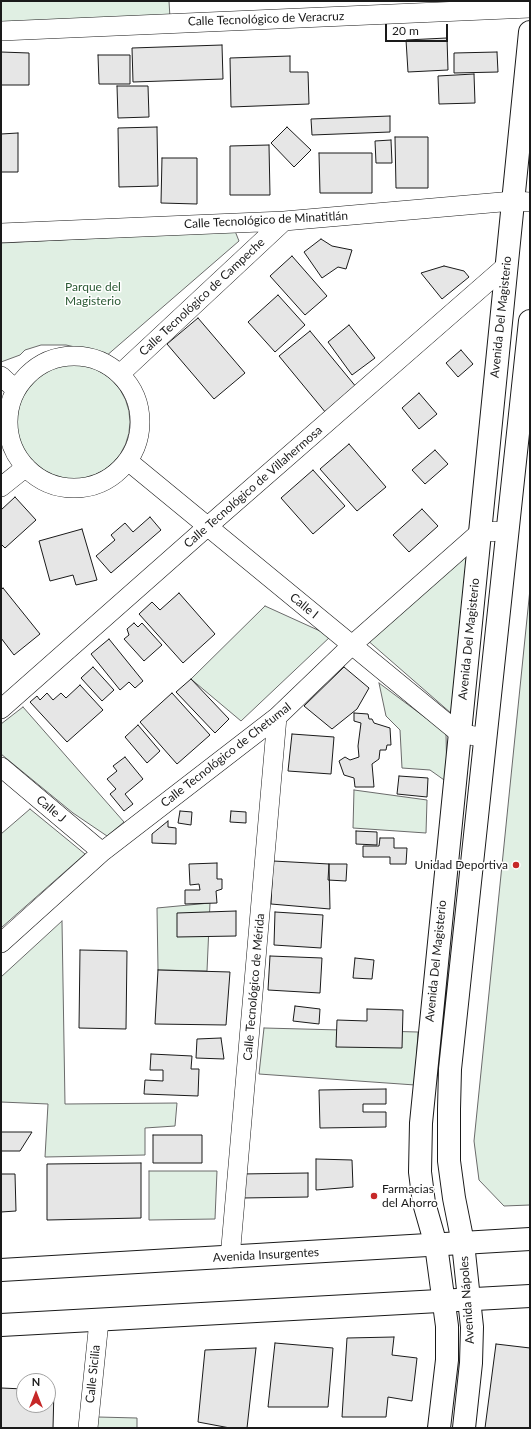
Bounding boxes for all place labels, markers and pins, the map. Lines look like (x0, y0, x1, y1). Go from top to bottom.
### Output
place label: Unidad Deportiva (415, 858, 508, 872)
marker: Unidad Deportiva (511, 860, 521, 870)
place label: Farmacias del Ahorro (382, 1182, 438, 1210)
marker: Farmacias del Ahorro (369, 1191, 379, 1201)

